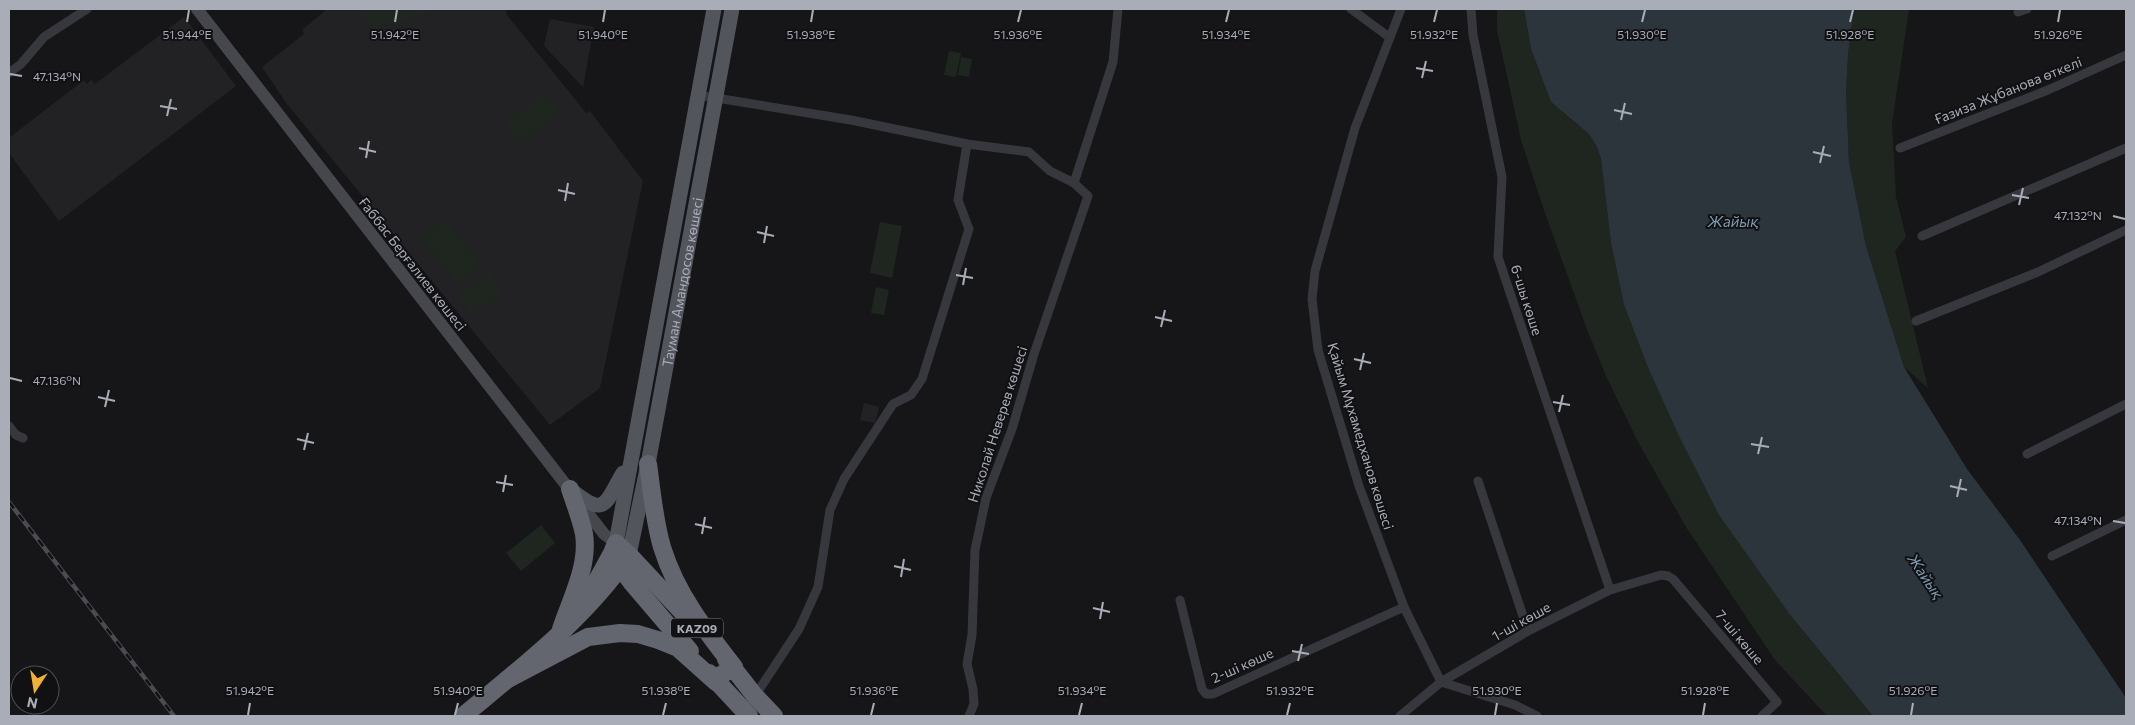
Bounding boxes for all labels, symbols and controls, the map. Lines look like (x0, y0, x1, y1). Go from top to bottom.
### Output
text: 51.944°E (162, 27, 212, 41)
text: 51.942°E (371, 27, 419, 41)
text: 51.940°E (578, 27, 628, 41)
text: 51.938°E (787, 27, 835, 41)
text: 51.936°E (994, 27, 1042, 41)
text: 51.934°E (1202, 27, 1250, 41)
text: 51.932°E (1410, 27, 1458, 41)
text: 51.930°E (1617, 27, 1667, 41)
text: 51.928°E (1826, 27, 1874, 41)
text: 51.926°E (2034, 27, 2082, 41)
street label: Ғазиза Жұбанова өткелі (1932, 53, 2084, 127)
text: 47.134°N (33, 69, 81, 83)
street label: Ғаббас Берғалиев көшесі (356, 194, 470, 334)
street label: Тауман Амандосов көшесі (658, 196, 706, 368)
text: 47.132°N (2054, 208, 2102, 222)
water label: Жайық (1706, 212, 1759, 230)
street label: 6-шы көше (1508, 262, 1546, 338)
street label: Қайым Мұхамедханов көшесi (1324, 340, 1398, 532)
street label: Николай Неверев көшесі (964, 344, 1030, 504)
text: 47.136°N (33, 373, 81, 387)
text: 47.134°N (2054, 513, 2102, 527)
water label: Жайық (1904, 549, 1948, 603)
street label: 1-ші көше (1489, 598, 1553, 644)
street label: 7-шi көше (1712, 606, 1768, 668)
road number: KAZ09 (671, 618, 723, 638)
street label: 2-ші көше (1208, 644, 1276, 686)
north arrow (10, 665, 60, 715)
text: 51.942°E (226, 683, 274, 697)
text: 51.940°E (433, 683, 483, 697)
text: 51.938°E (642, 683, 690, 697)
text: 51.936°E (850, 683, 898, 697)
text: 51.934°E (1058, 683, 1106, 697)
text: 51.932°E (1266, 683, 1314, 697)
text: 51.930°E (1472, 683, 1522, 697)
text: 51.928°E (1681, 683, 1729, 697)
text: 51.926°E (1889, 683, 1937, 697)
text: N (25, 694, 39, 713)

